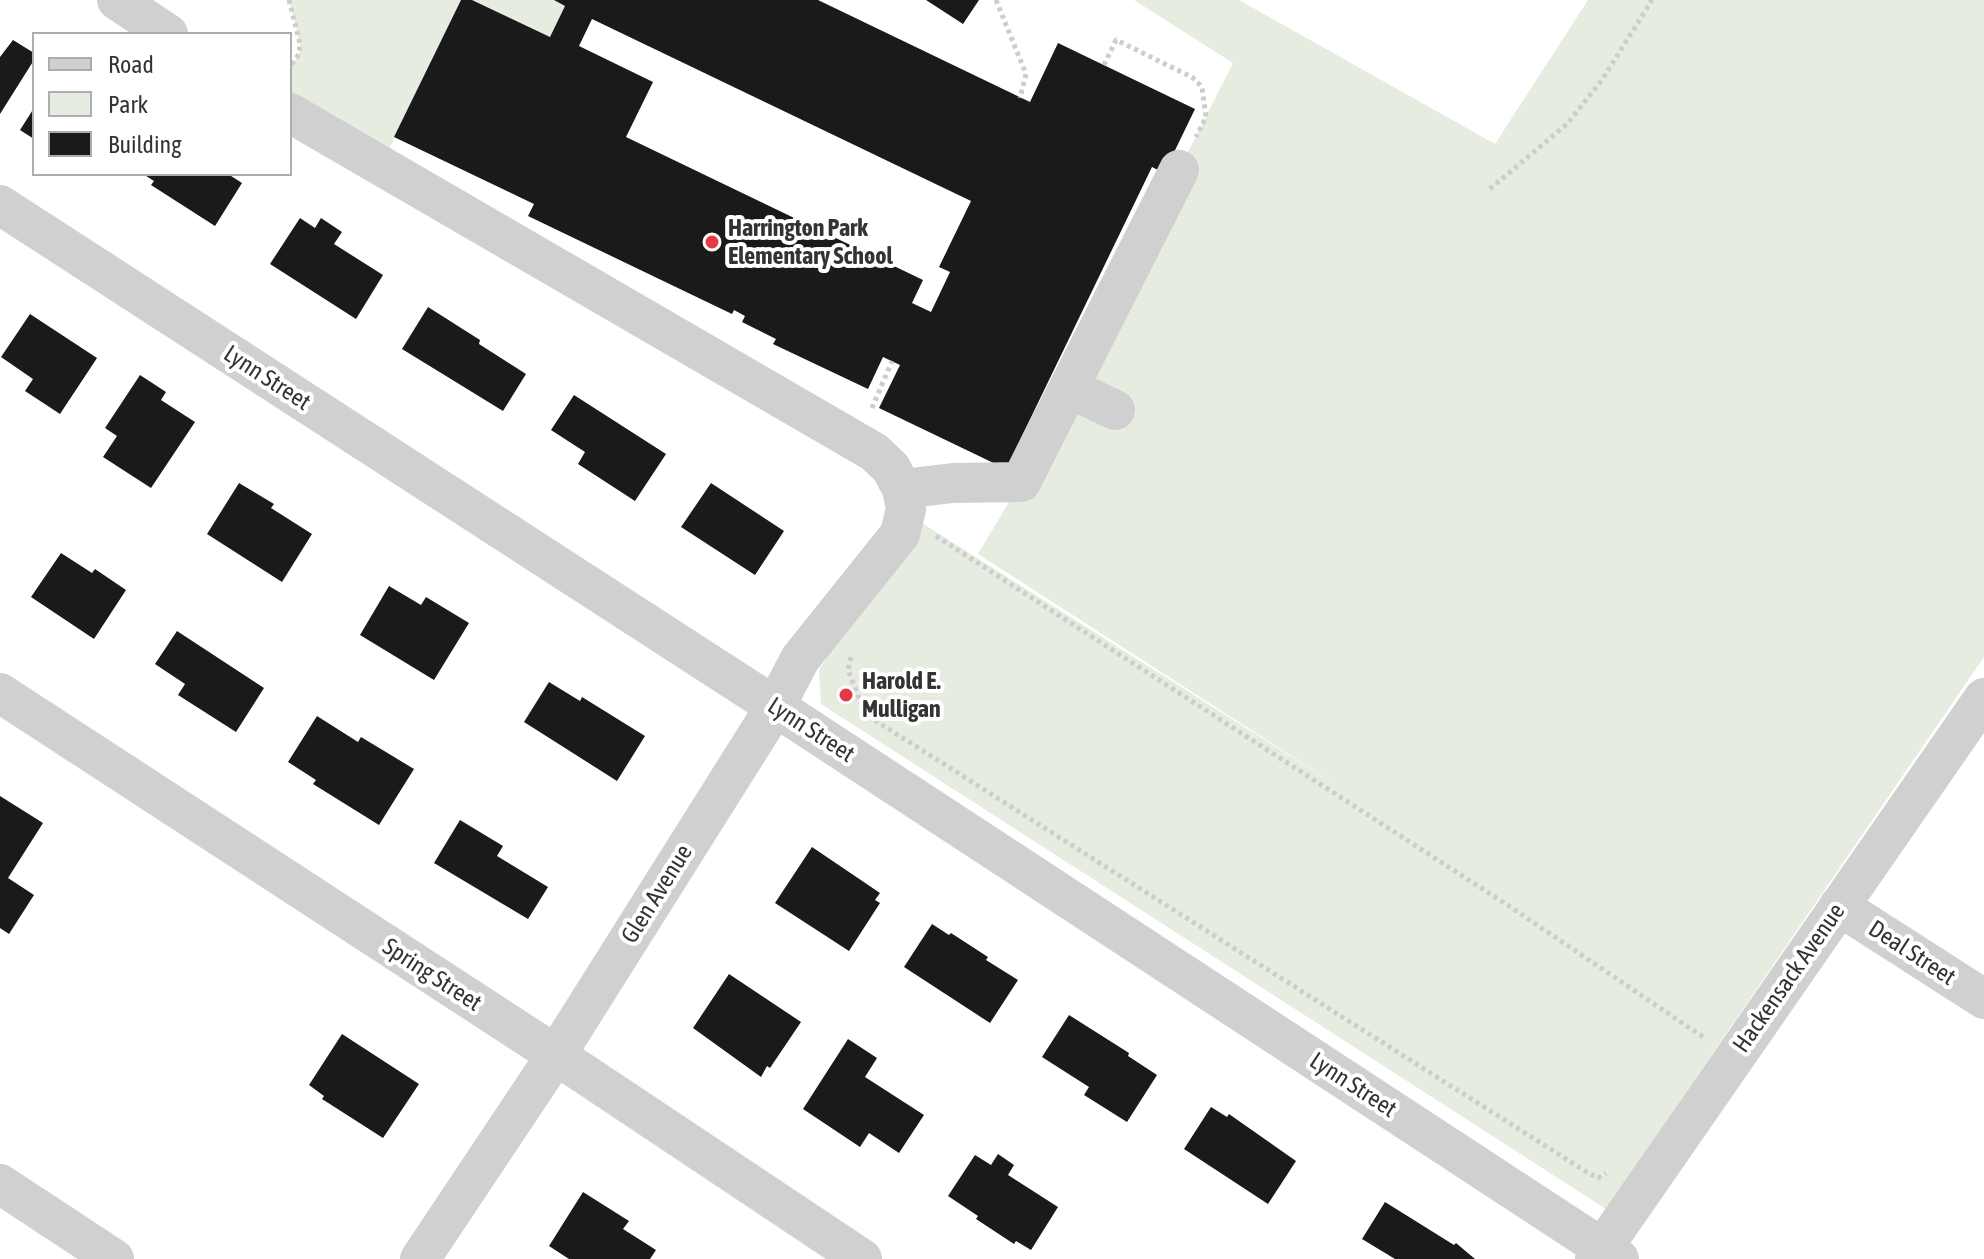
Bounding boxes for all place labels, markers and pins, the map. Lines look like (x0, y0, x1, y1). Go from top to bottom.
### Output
place label: Harrington Park Elementary School (728, 214, 893, 270)
marker: Harrington Park Elementary School (703, 233, 721, 251)
place label: Harold E. Mulligan (862, 667, 941, 723)
marker: Harold E. Mulligan (837, 686, 855, 704)

